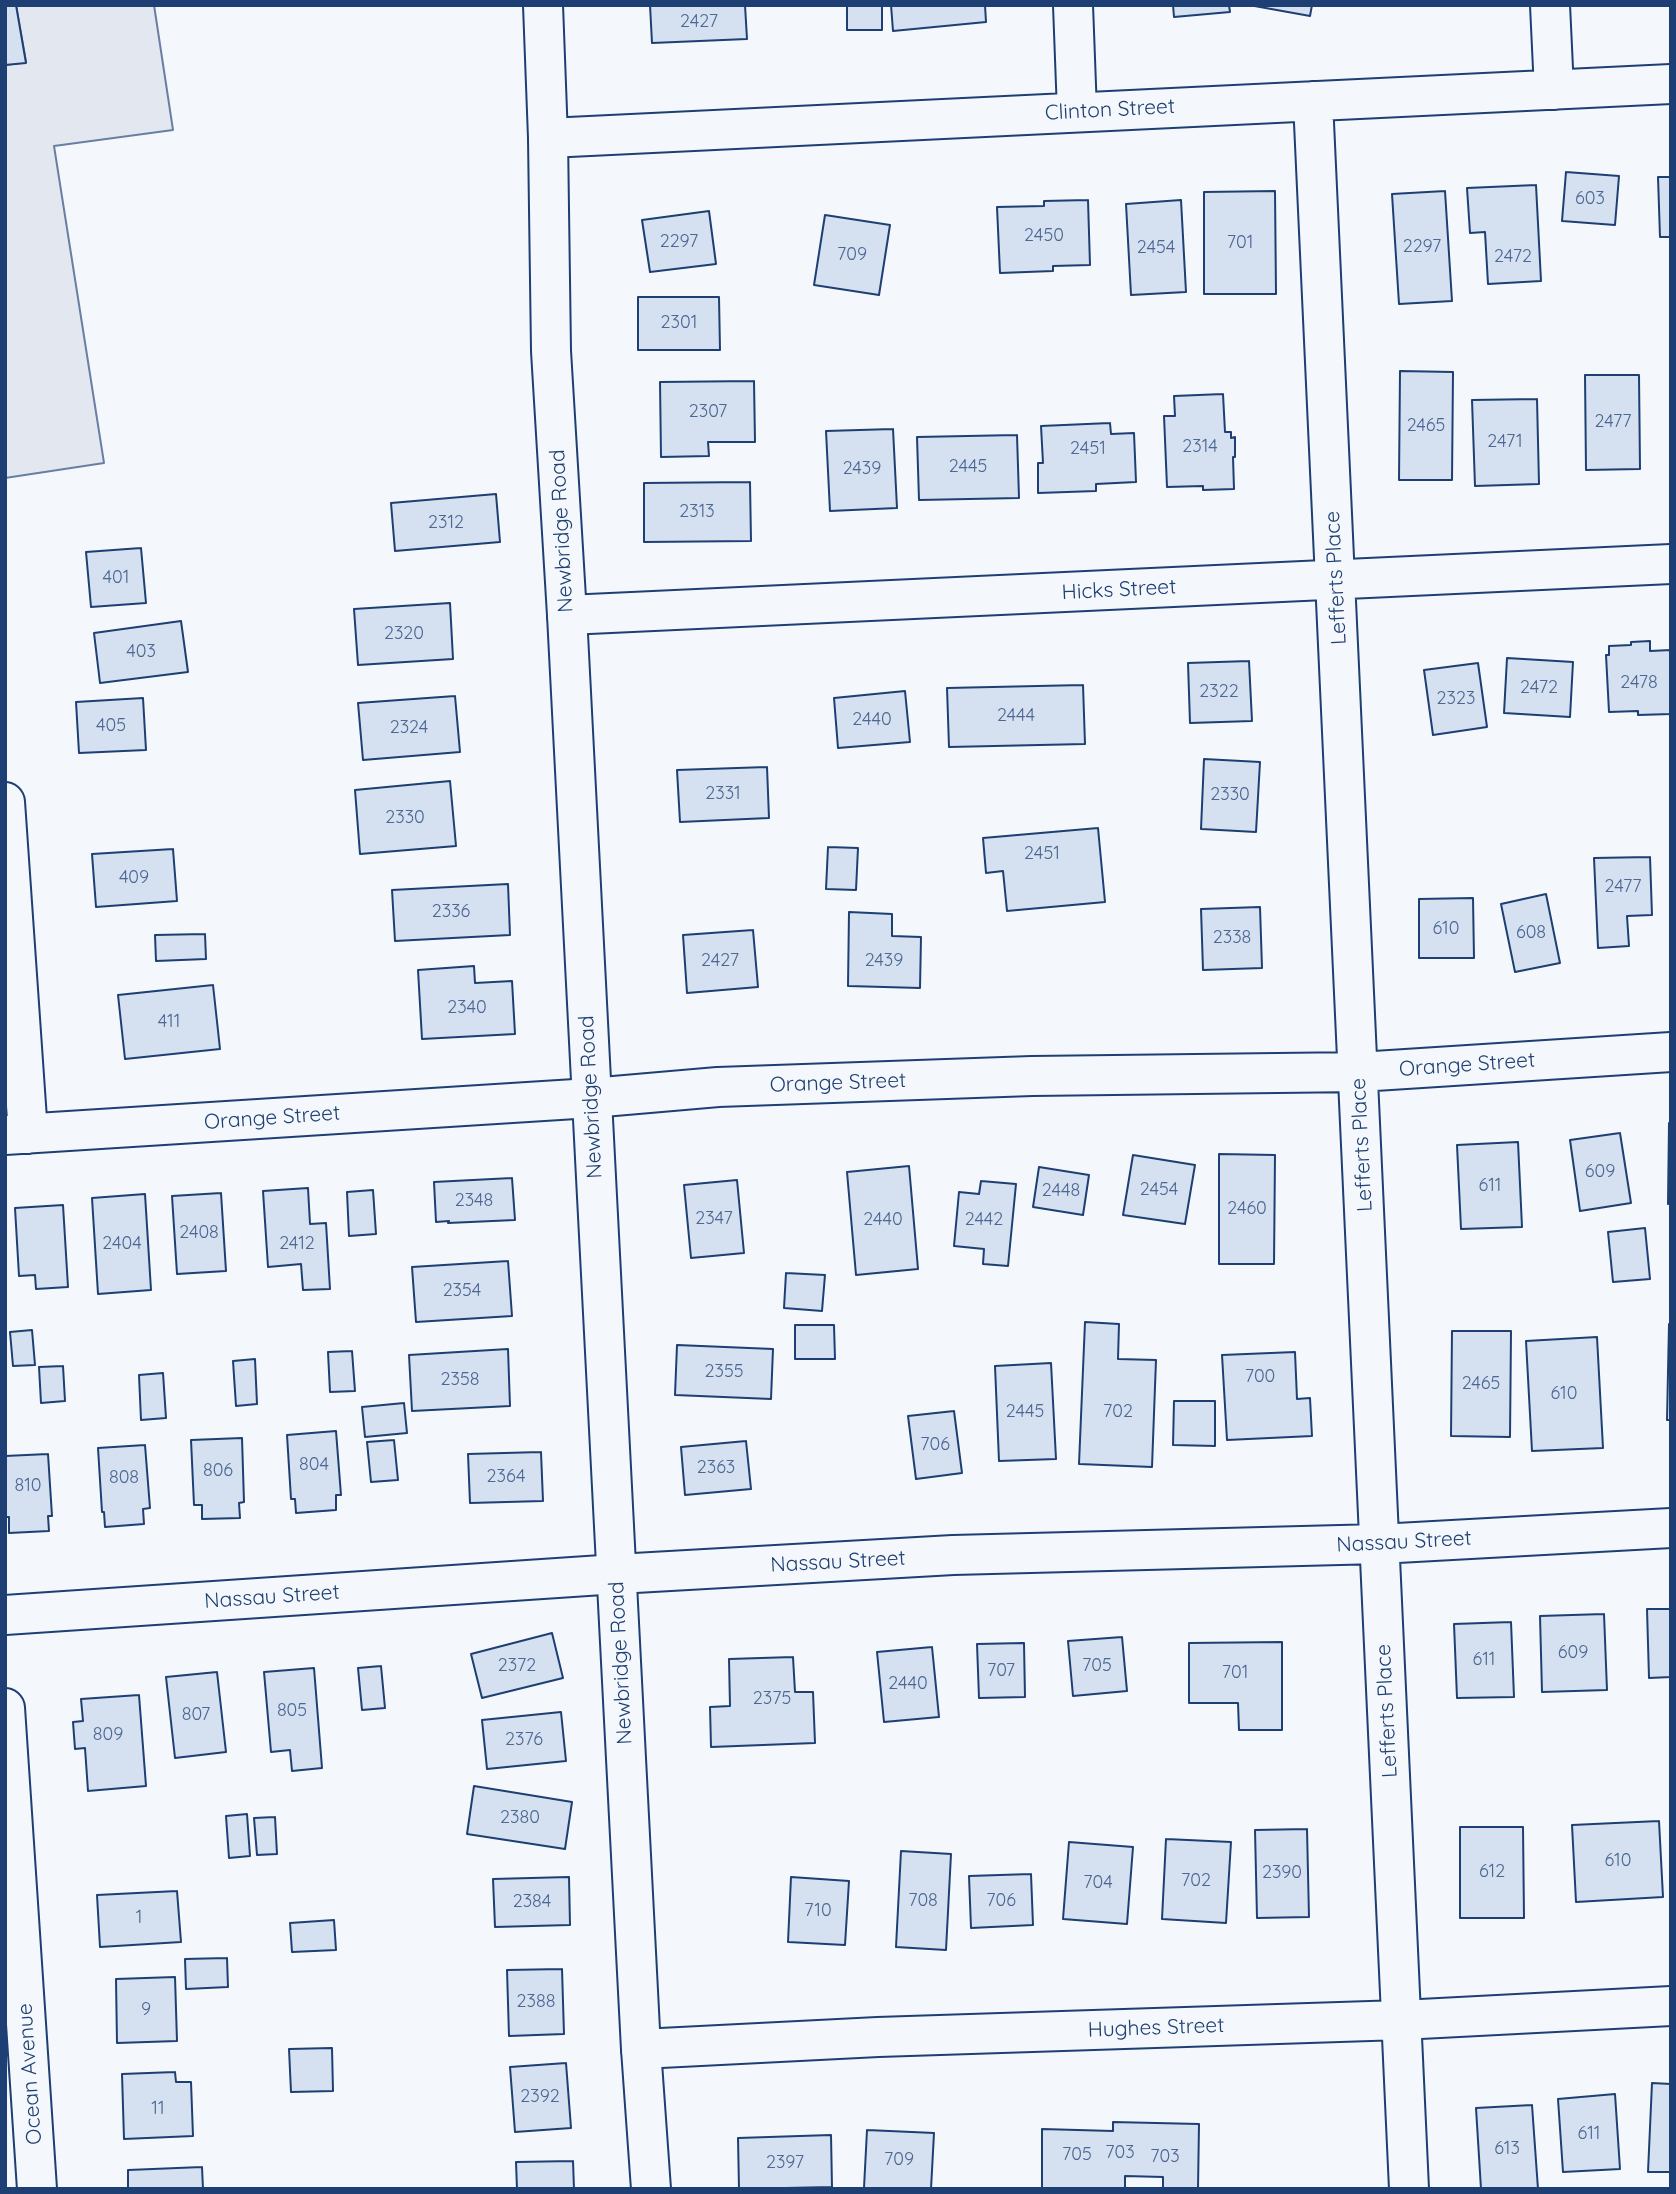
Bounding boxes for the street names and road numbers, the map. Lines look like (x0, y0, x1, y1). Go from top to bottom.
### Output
street label: Clinton Street (1044, 94, 1176, 126)
street label: Newbridge Road (545, 449, 579, 613)
street label: Lefferts Place (1320, 510, 1352, 646)
street label: Hicks Street (1061, 574, 1177, 606)
street label: Newbridge Road (574, 1015, 608, 1179)
street label: Orange Street (1398, 1048, 1536, 1082)
street label: Orange Street (769, 1068, 907, 1098)
street label: Lefferts Place (1346, 1077, 1378, 1213)
street label: Orange Street (203, 1101, 341, 1135)
street label: Nassau Street (1336, 1526, 1472, 1558)
street label: Nassau Street (770, 1546, 906, 1578)
street label: Nassau Street (204, 1580, 340, 1614)
street label: Newbridge Road (604, 1581, 638, 1745)
street label: Lefferts Place (1371, 1643, 1403, 1779)
street label: Ocean Avenue (12, 2003, 48, 2145)
street label: Hughes Street (1087, 2013, 1225, 2043)

